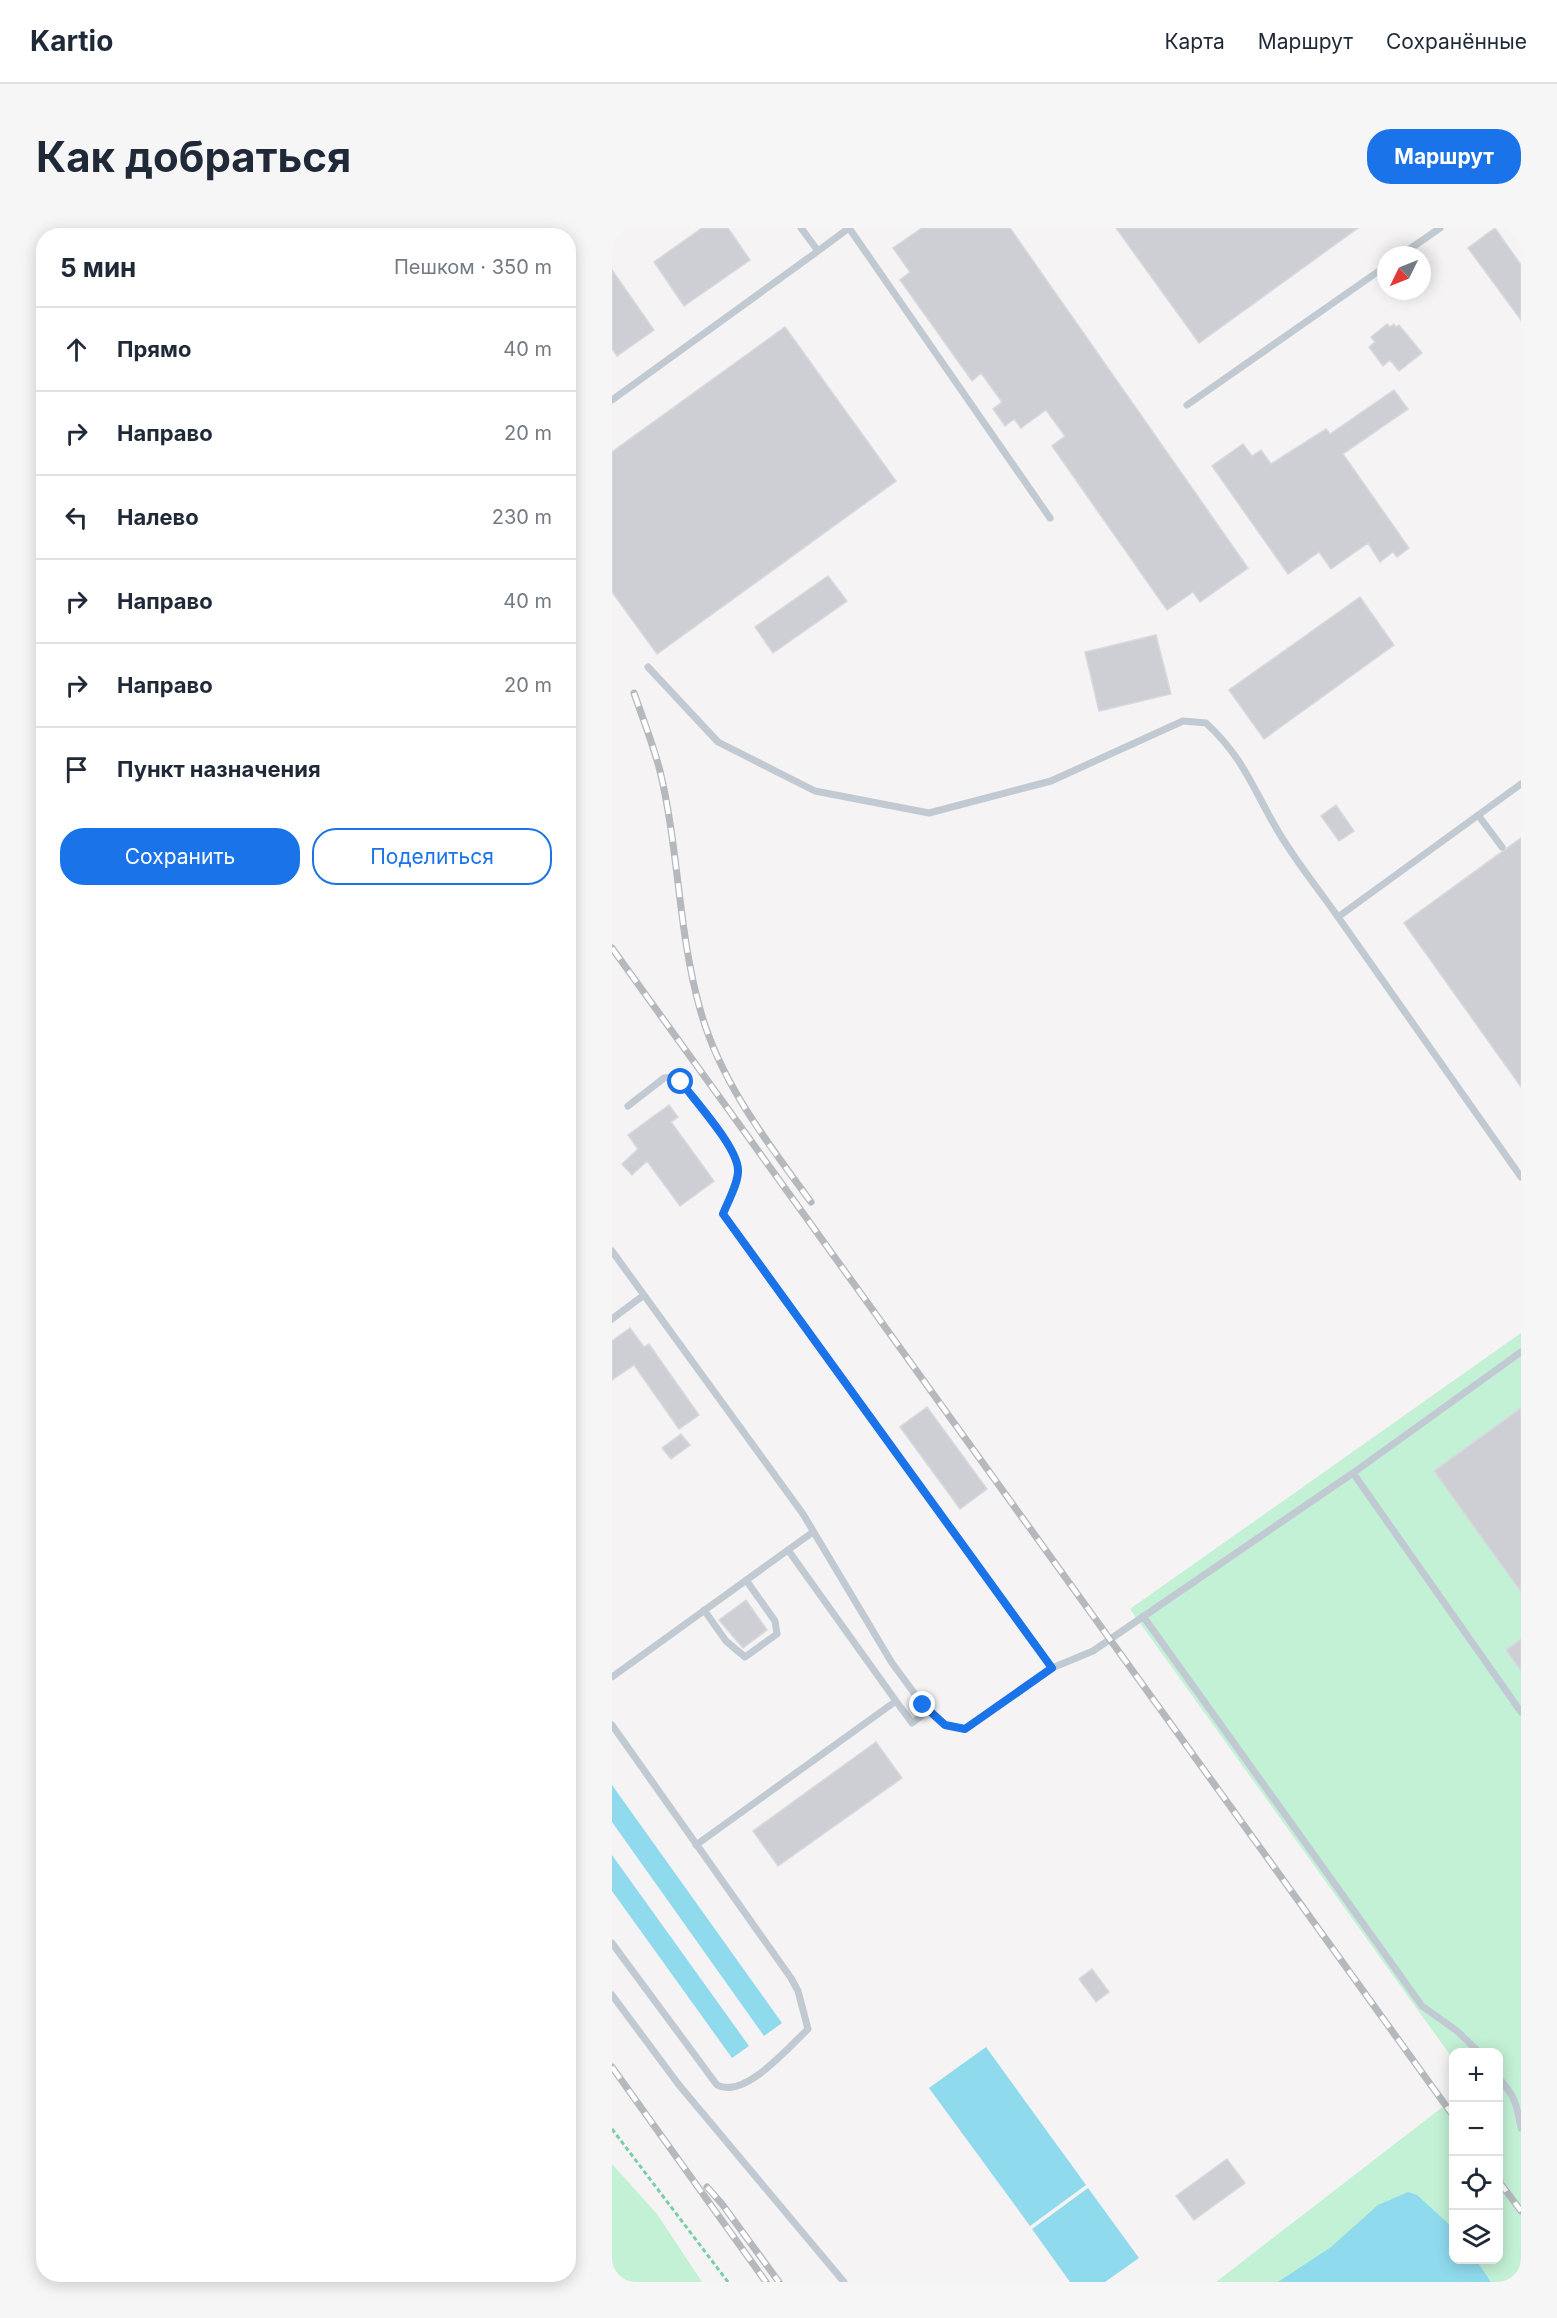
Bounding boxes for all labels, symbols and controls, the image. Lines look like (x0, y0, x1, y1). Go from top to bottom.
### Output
text: Kartio (30, 24, 113, 58)
text: Карта (1164, 29, 1225, 54)
text: Маршрут (1258, 29, 1353, 54)
text: Сохранённые (1386, 29, 1527, 54)
button: Маршрут (1367, 129, 1521, 184)
text: Как добраться (36, 131, 351, 182)
north arrow (1377, 246, 1431, 300)
text: 5 мин (60, 252, 136, 283)
text: Пешком · 350 m (394, 255, 552, 279)
icon: ahead (60, 333, 93, 366)
text: Прямо (117, 336, 191, 362)
text: 40 m (503, 337, 552, 361)
icon: right (60, 417, 93, 450)
text: Направо (117, 420, 213, 446)
text: 20 m (504, 421, 552, 445)
icon: left (60, 501, 93, 534)
text: Налево (117, 504, 199, 530)
text: 230 m (492, 505, 552, 529)
icon: right (60, 585, 93, 618)
text: Направо (117, 588, 213, 614)
text: 40 m (503, 589, 552, 613)
icon: right (60, 669, 93, 702)
text: Направо (117, 672, 213, 698)
text: 20 m (504, 673, 552, 697)
icon: arrive (60, 753, 93, 786)
text: Пункт назначения (117, 756, 321, 782)
button: Сохранить (60, 828, 300, 885)
button: Поделиться (312, 828, 552, 885)
route start (667, 1068, 693, 1094)
route end (909, 1691, 935, 1717)
map controls (1449, 2048, 1503, 2264)
button: + (1449, 2048, 1503, 2102)
button: − (1449, 2102, 1503, 2156)
button: locate (1449, 2156, 1503, 2210)
button: layers (1449, 2210, 1503, 2264)

